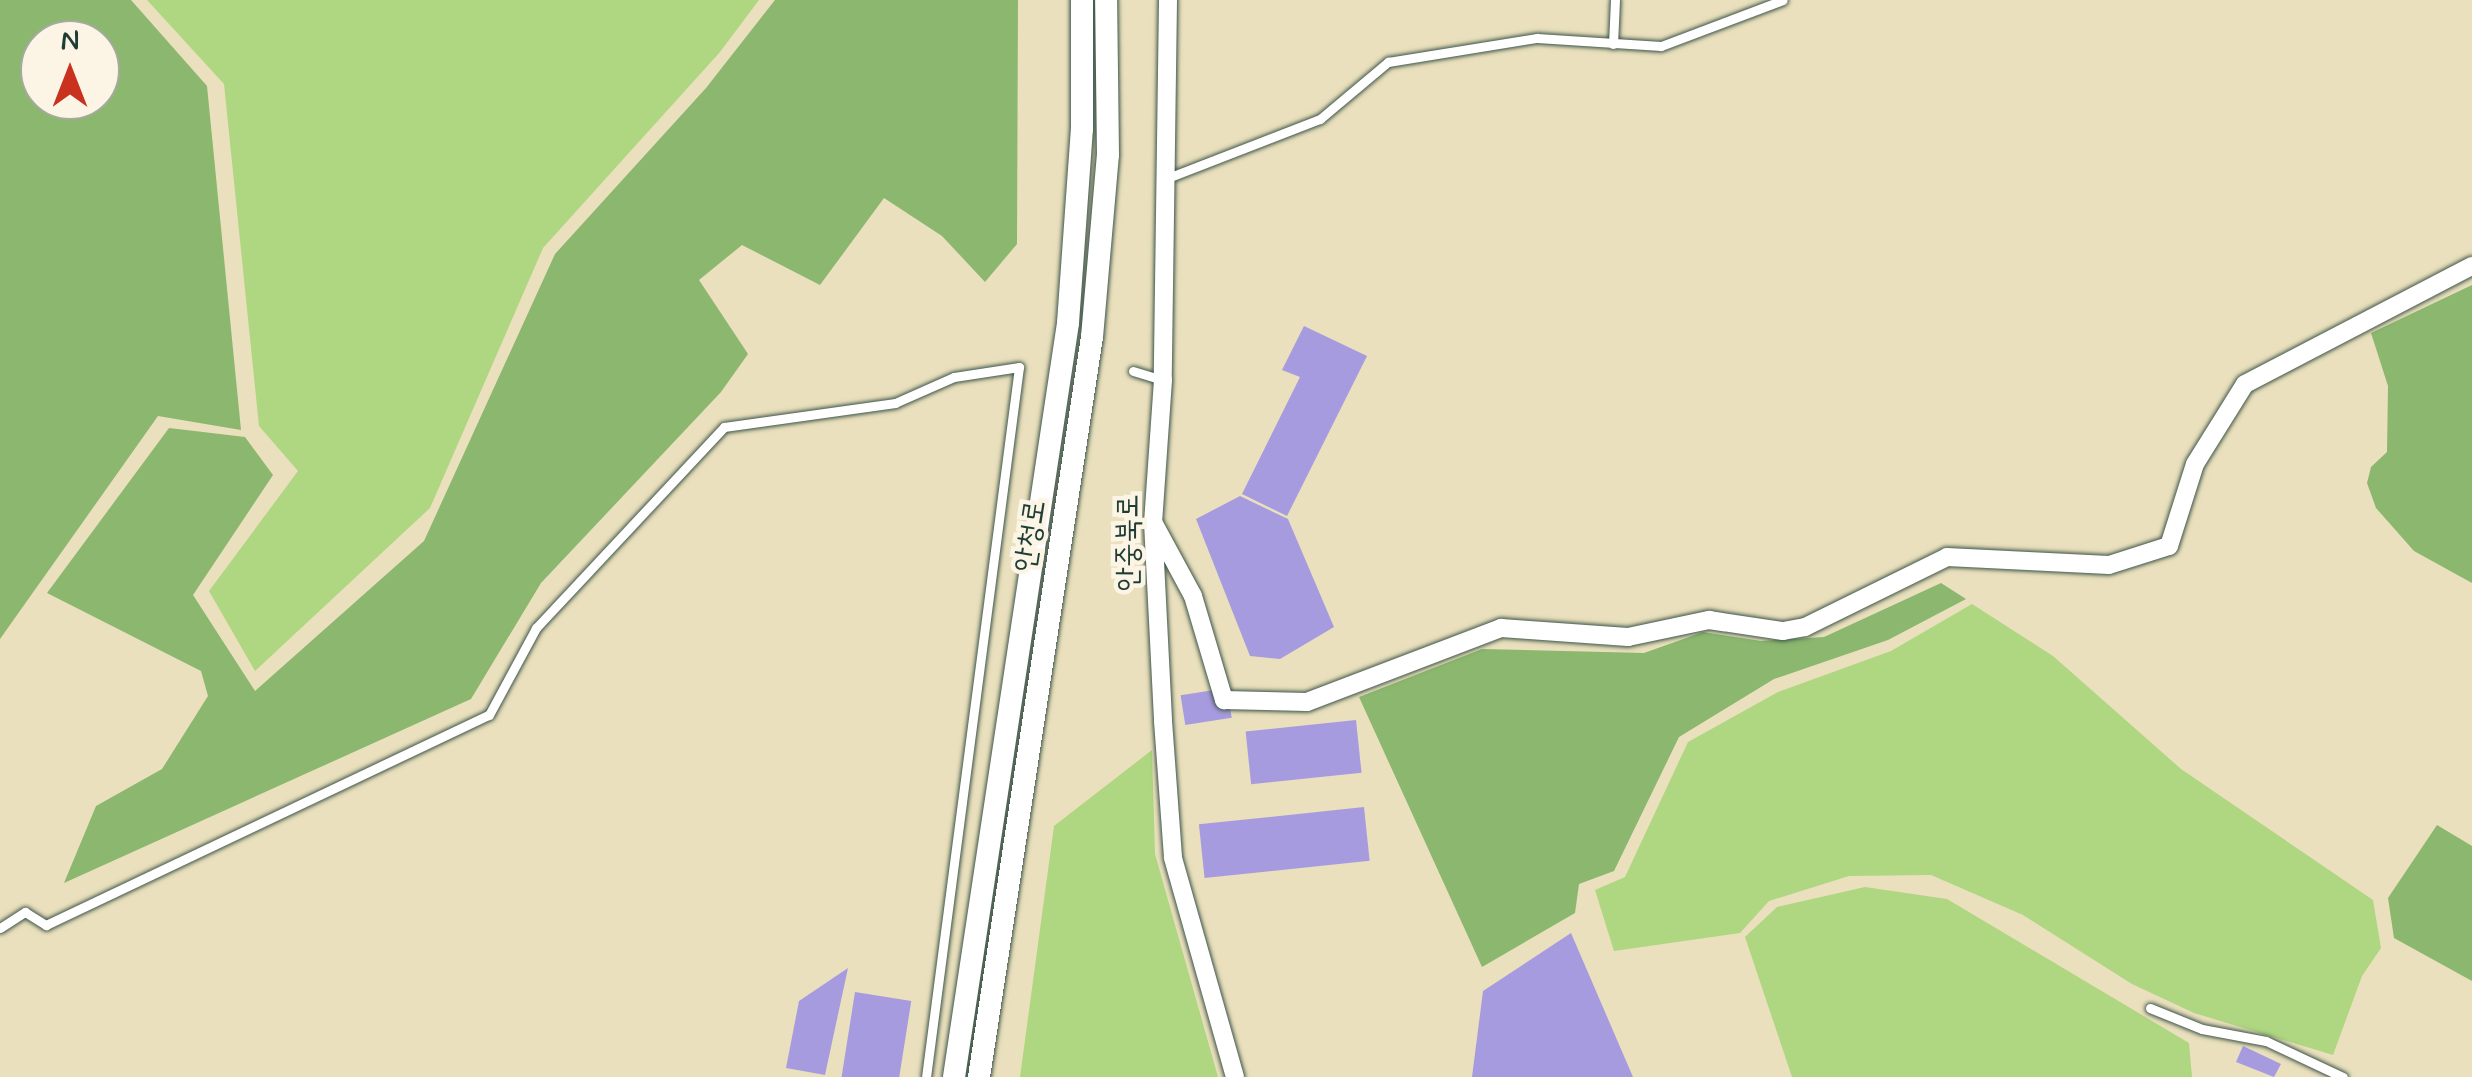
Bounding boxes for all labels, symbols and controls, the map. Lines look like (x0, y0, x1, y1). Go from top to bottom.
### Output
north arrow (20, 20, 120, 120)
text: N (61, 23, 79, 60)
street label: 안중북로 (1111, 495, 1147, 591)
street label: 안청로 (1008, 497, 1054, 575)

